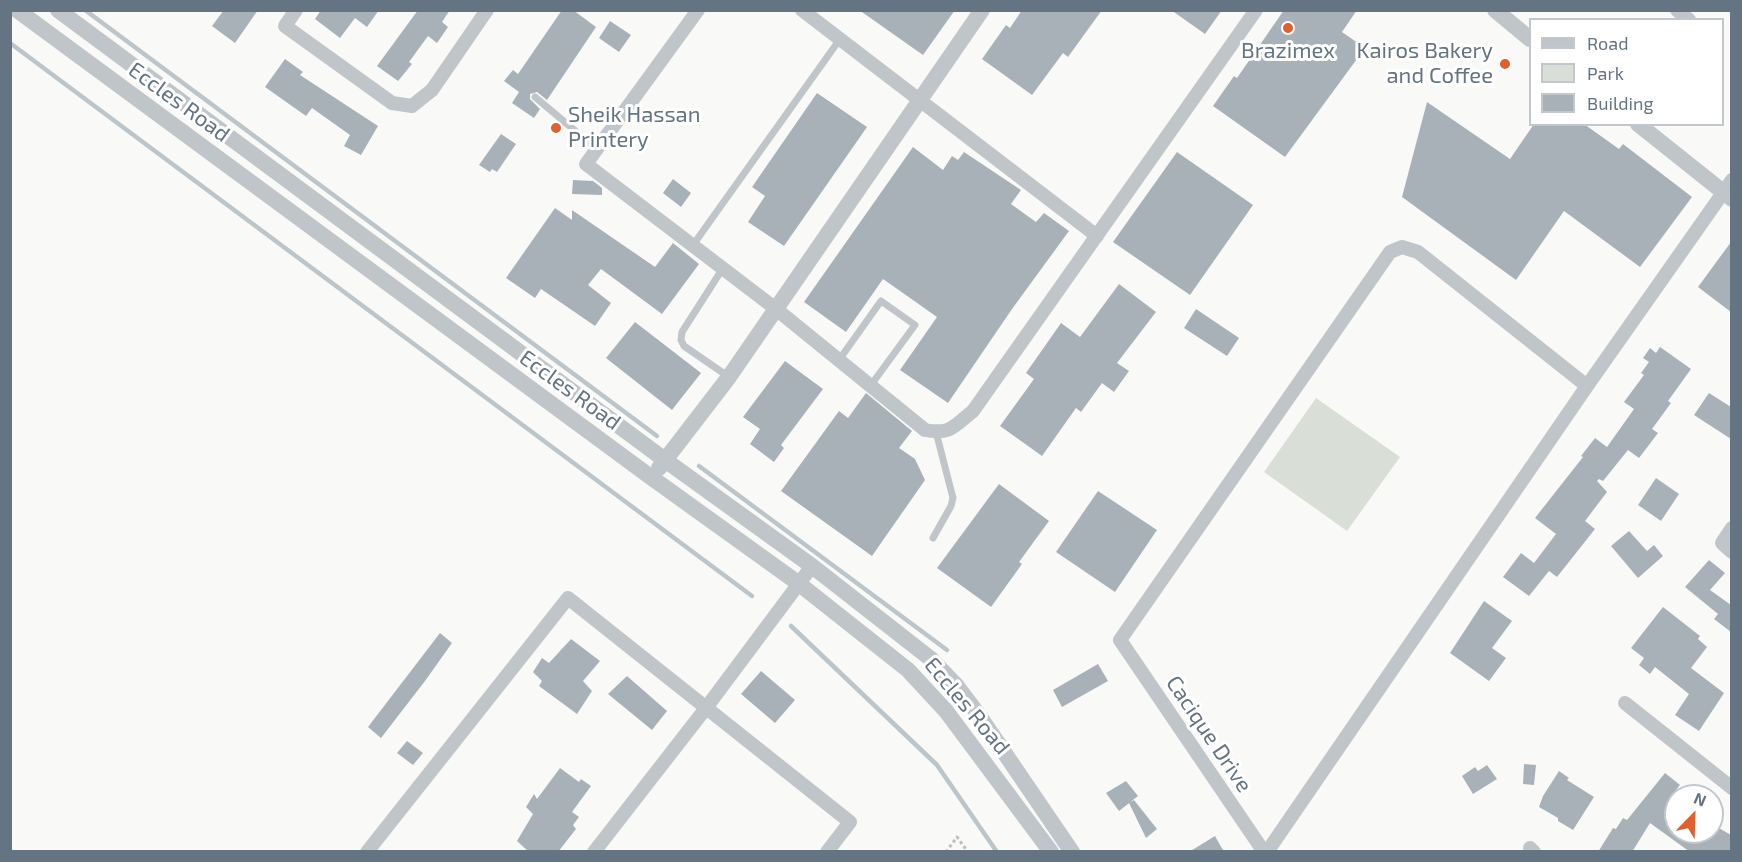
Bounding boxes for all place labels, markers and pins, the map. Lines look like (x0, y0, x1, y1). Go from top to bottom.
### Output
marker: Brazimex (1281, 21, 1295, 35)
place label: Brazimex (1241, 38, 1335, 64)
place label: Kairos Bakery and Coffee (1356, 38, 1493, 90)
marker: Kairos Bakery and Coffee (1498, 57, 1512, 71)
place label: Sheik Hassan Printery (568, 102, 700, 154)
marker: Sheik Hassan Printery (549, 121, 563, 135)

